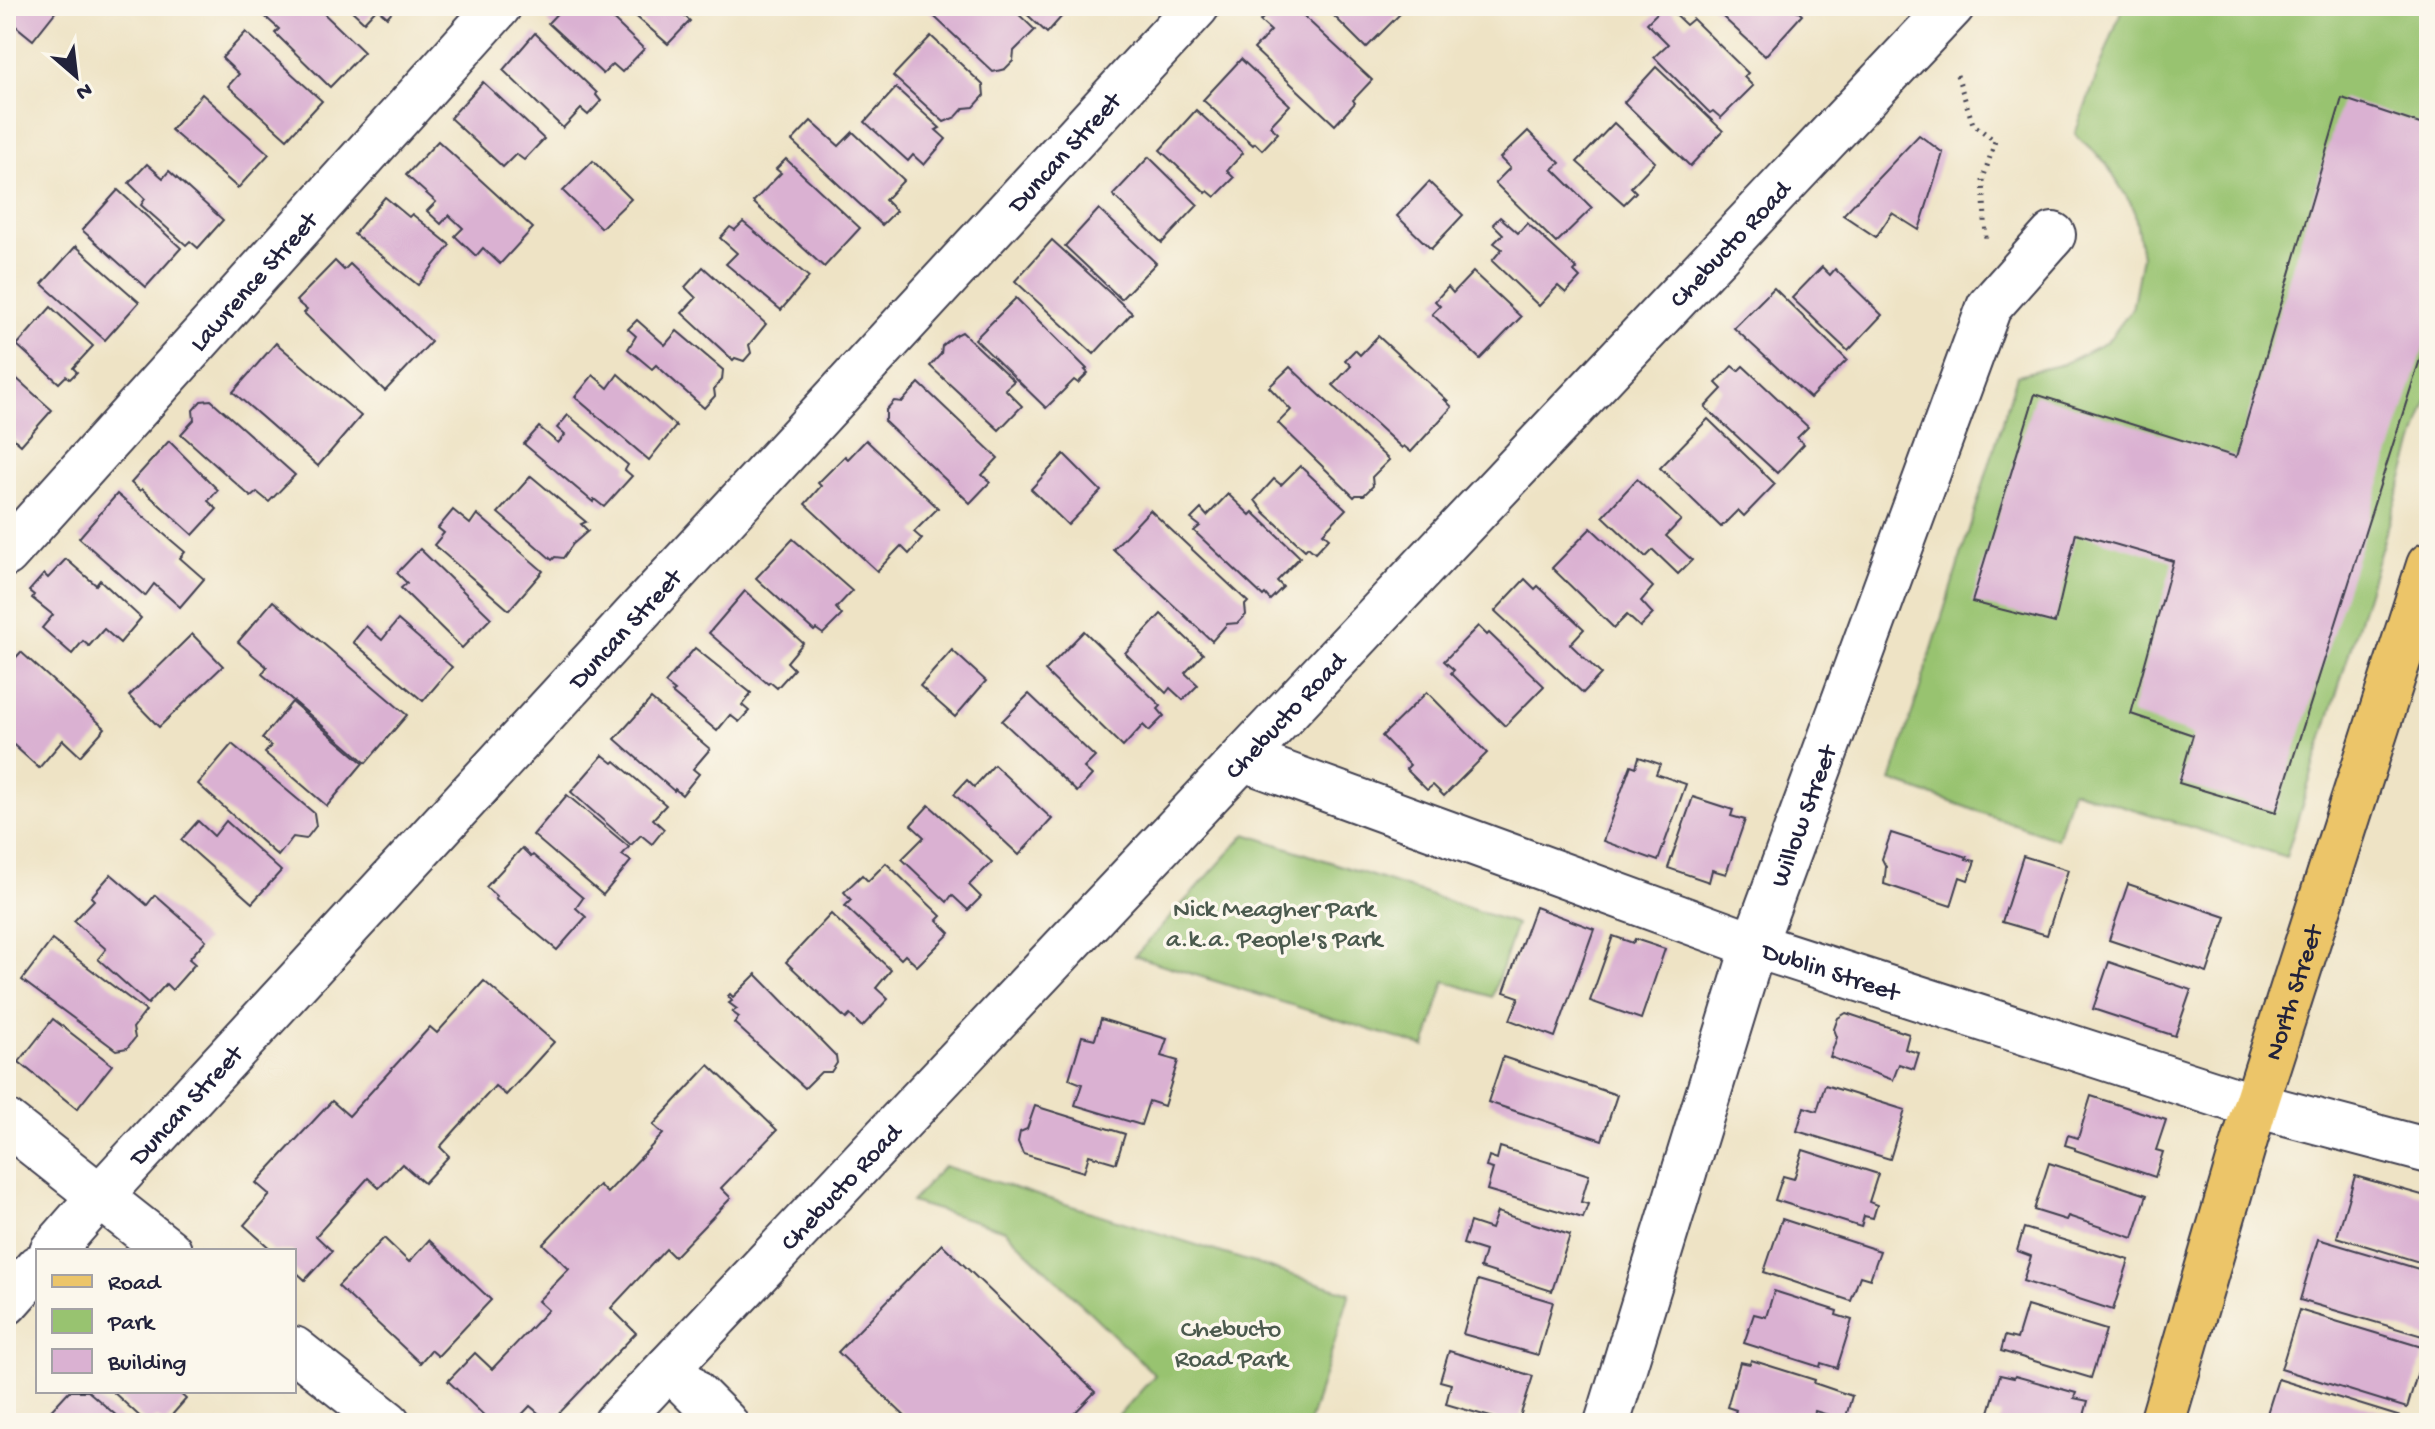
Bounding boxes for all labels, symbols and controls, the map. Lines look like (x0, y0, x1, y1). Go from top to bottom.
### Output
north arrow (36, 36, 116, 116)
text: N (71, 75, 96, 105)
street label: Duncan Street (1002, 86, 1131, 222)
street label: Chebucto Road (1665, 175, 1800, 316)
street label: Lawrence Street (185, 206, 328, 360)
street label: Duncan Street (563, 562, 692, 699)
street label: Chebucto Road (1220, 646, 1356, 787)
street label: Willow Street (1766, 740, 1847, 892)
park label: Nick Meagher Park a.k.a. People's Park (1166, 896, 1385, 957)
street label: North Street (2260, 920, 2333, 1065)
street label: Dublin Street (1756, 937, 1905, 1011)
street label: Duncan Street (124, 1039, 253, 1175)
street label: Chebucto Road (776, 1118, 911, 1259)
legend (36, 1249, 296, 1393)
text: Road (108, 1270, 162, 1299)
text: Park (107, 1310, 156, 1339)
park label: Chebucto Road Park (1175, 1316, 1290, 1377)
text: Building (107, 1350, 186, 1379)

